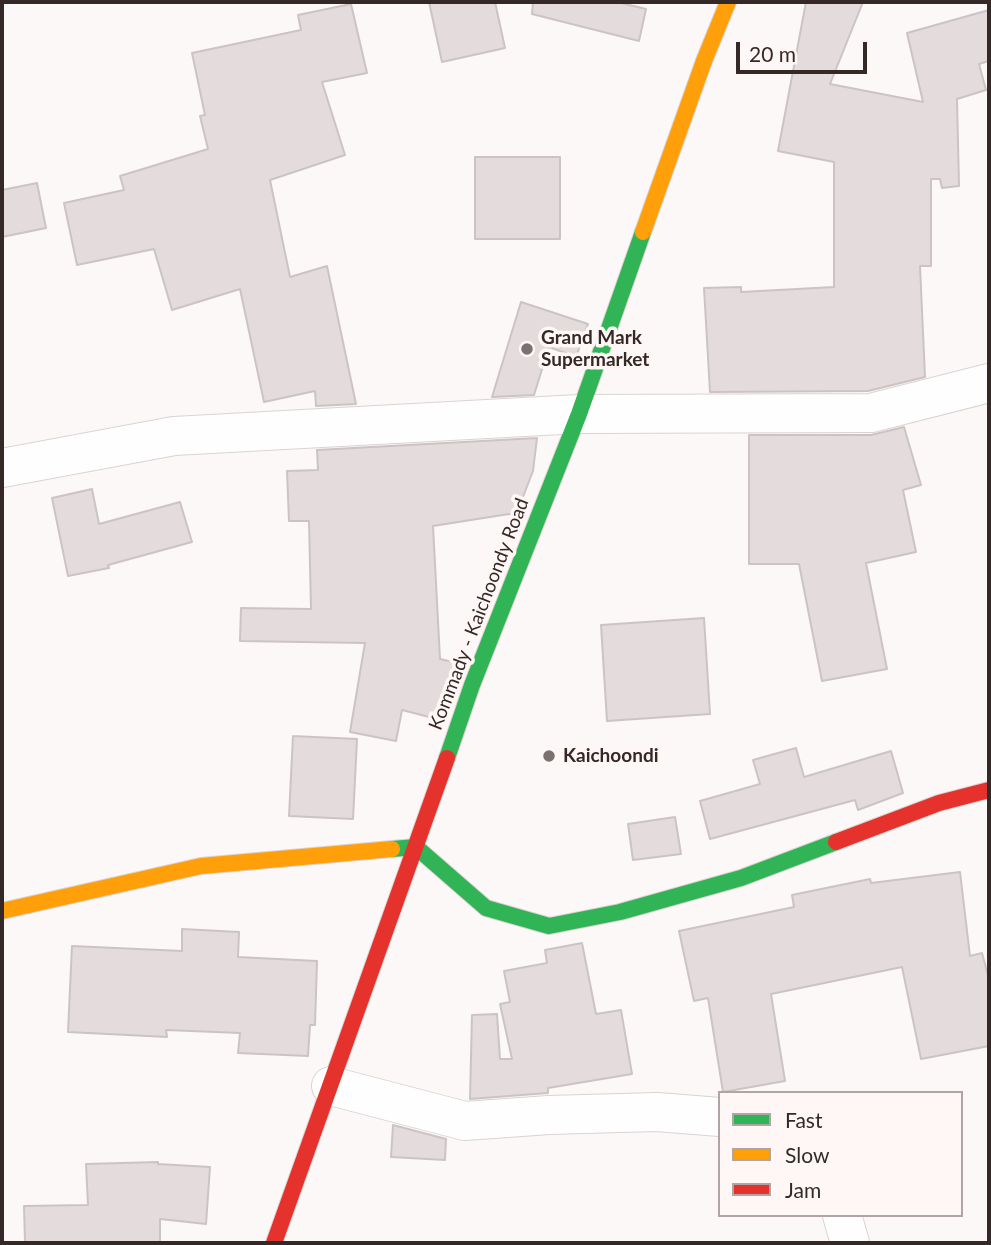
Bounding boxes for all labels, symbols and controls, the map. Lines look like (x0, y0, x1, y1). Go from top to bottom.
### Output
scale bar (739, 28, 870, 72)
text: 20 m (749, 41, 796, 66)
place label: Grand Mark Supermarket (541, 327, 649, 371)
marker: Grand Mark Supermarket (519, 341, 535, 357)
street label: Kommady - Kaichoondy Road (424, 495, 534, 733)
place label: Kaichoondi (563, 745, 658, 767)
marker: Kaichoondi (541, 748, 557, 764)
legend (718, 1091, 963, 1217)
text: Fast (785, 1107, 822, 1132)
text: Slow (785, 1142, 829, 1167)
text: Jam (785, 1177, 821, 1202)

